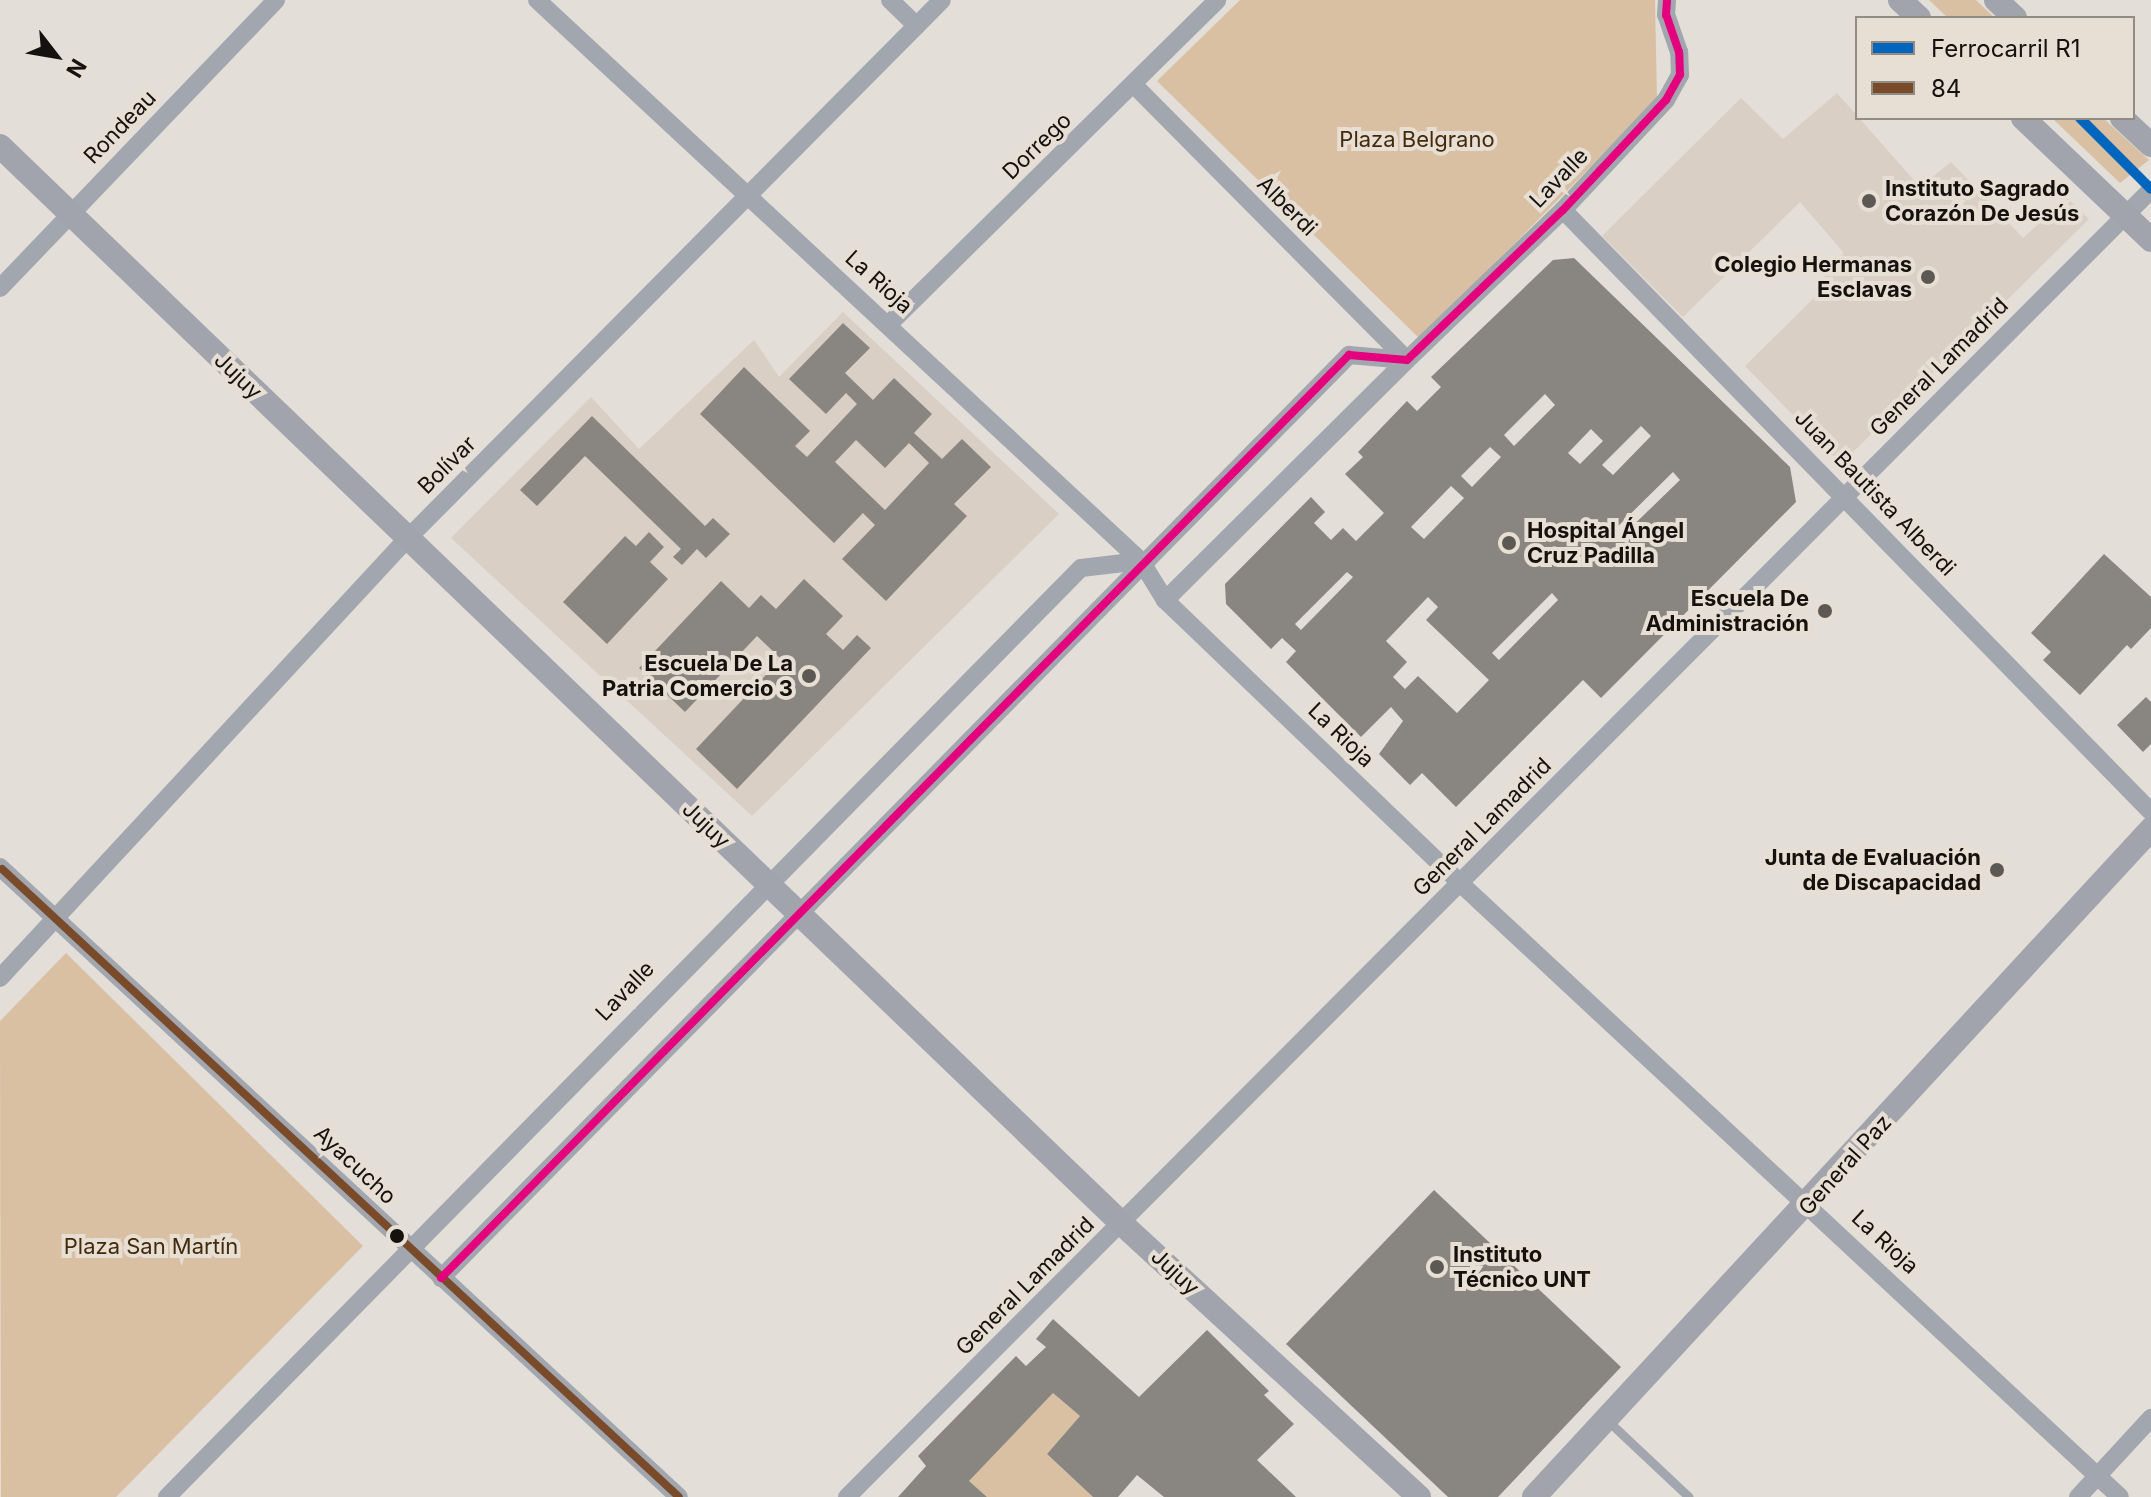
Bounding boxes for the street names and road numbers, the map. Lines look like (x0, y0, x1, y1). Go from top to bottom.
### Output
street label: Rondeau (79, 85, 161, 169)
street label: Dorrego (997, 107, 1077, 185)
street label: Lavalle (1524, 143, 1594, 213)
street label: Alberdi (1252, 171, 1322, 241)
street label: La Rioja (840, 245, 918, 319)
street label: General Lamadrid (1864, 292, 2014, 442)
street label: Jujuy (209, 347, 267, 405)
street label: Juan Bautista Alberdi (1789, 405, 1961, 581)
street label: Bolívar (413, 431, 481, 499)
street label: La Rioja (1303, 697, 1379, 773)
street label: General Lamadrid (1407, 752, 1557, 902)
street label: Jujuy (677, 796, 735, 854)
street label: Lavalle (590, 956, 660, 1026)
street label: General Paz (1793, 1109, 1897, 1221)
street label: Ayacucho (308, 1120, 402, 1210)
street label: La Rioja (1846, 1205, 1924, 1279)
street label: General Lamadrid (950, 1211, 1100, 1361)
street label: Jujuy (1145, 1243, 1205, 1301)

